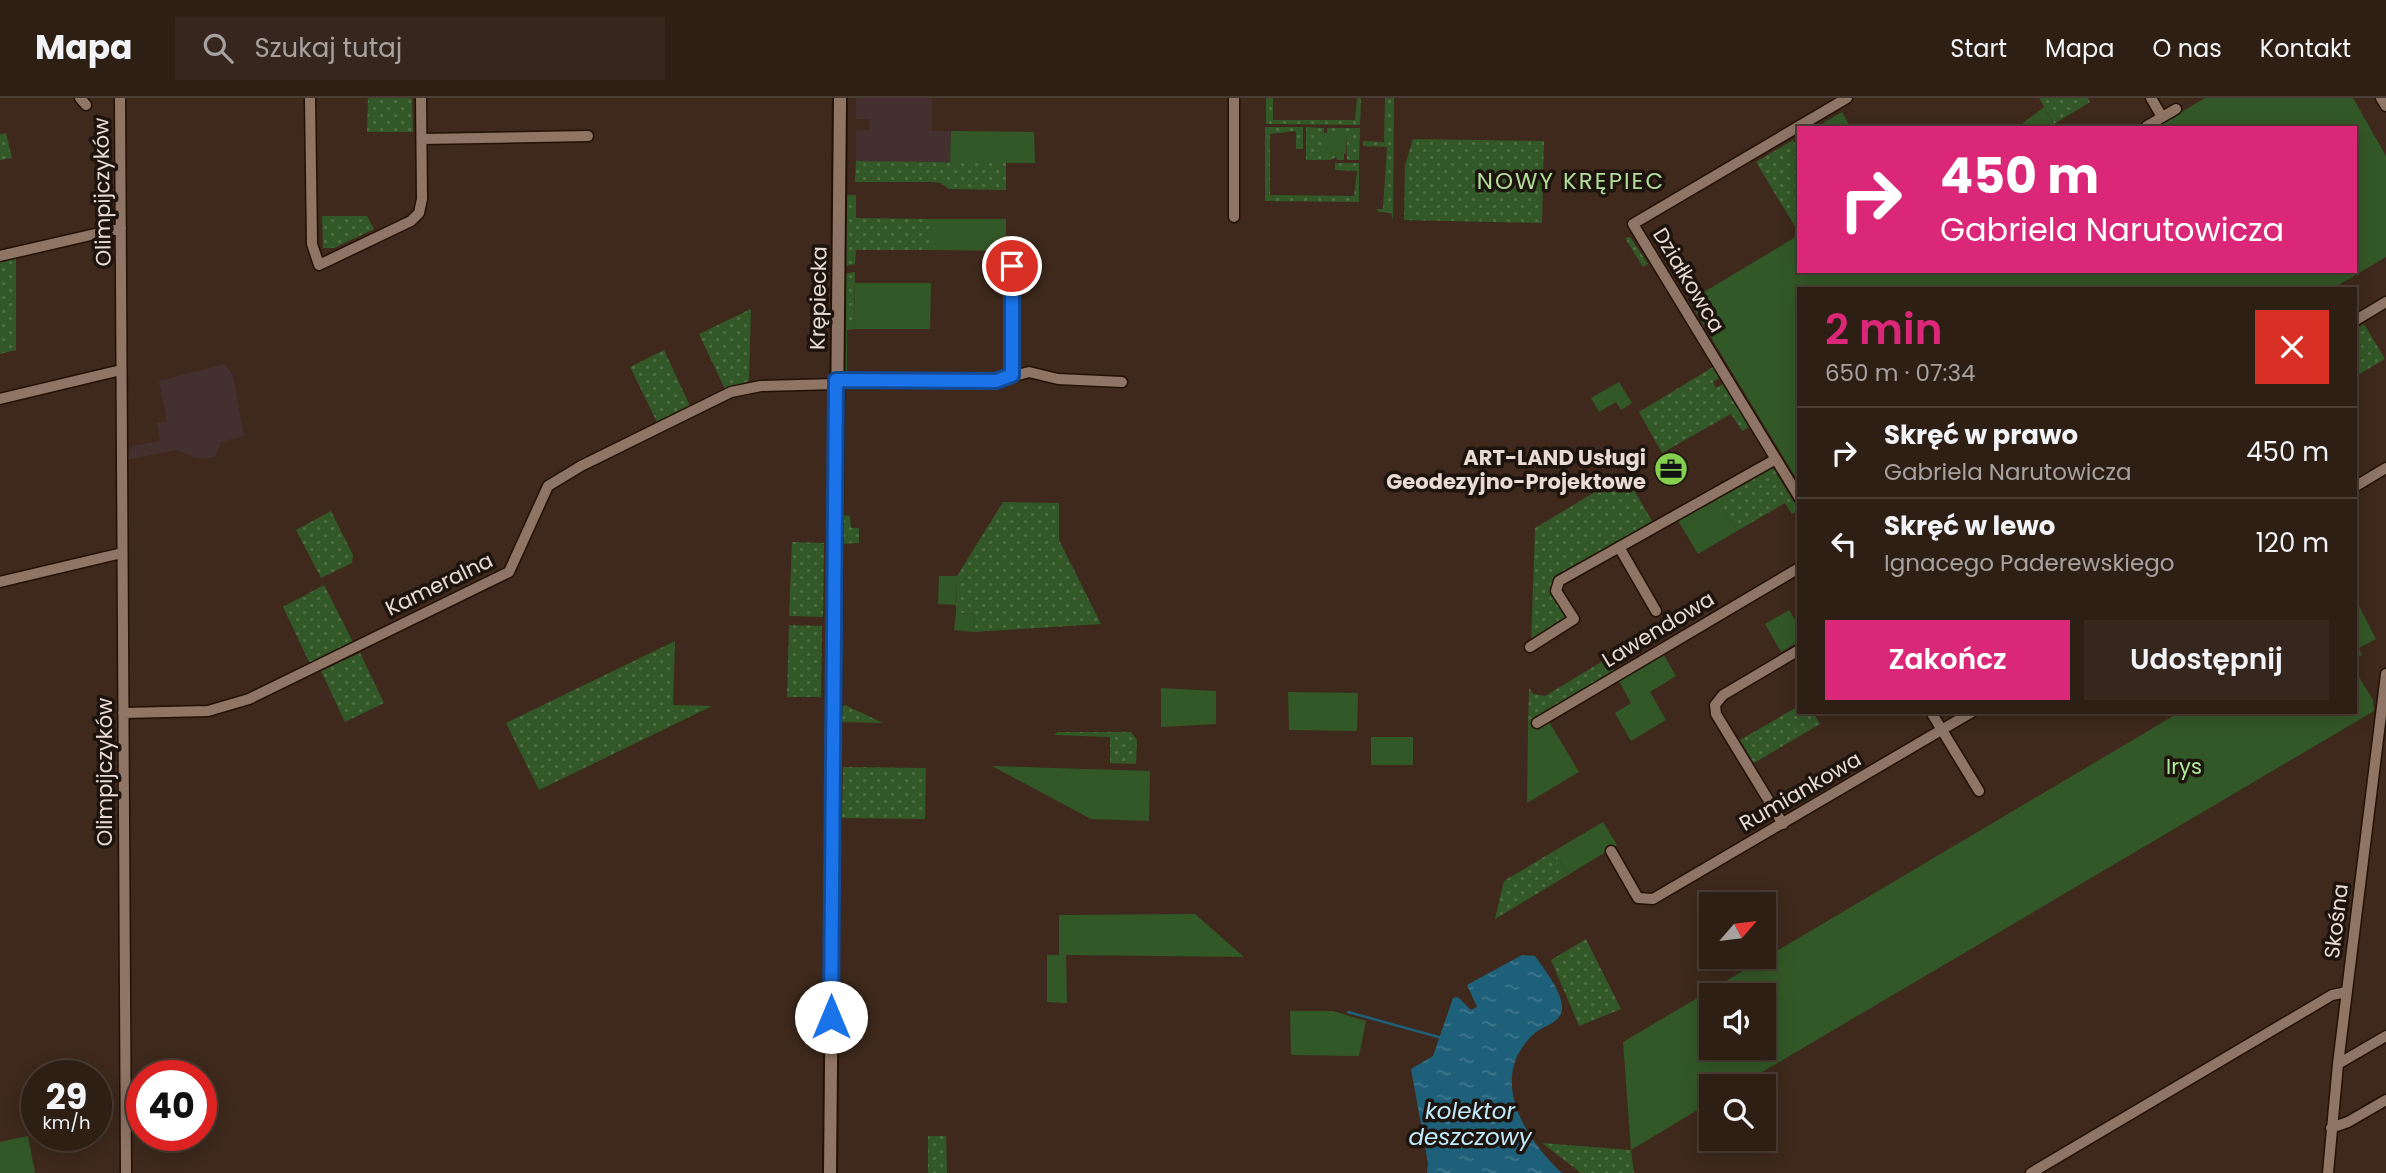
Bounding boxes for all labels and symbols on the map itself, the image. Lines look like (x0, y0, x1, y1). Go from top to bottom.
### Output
street label: Olimpijczyków (86, 117, 118, 267)
district label: NOWY KRĘPIEC (1477, 165, 1665, 197)
street label: Działkowca (1646, 222, 1732, 338)
pin (982, 236, 1042, 296)
street label: Krępiecka (803, 246, 833, 350)
place label: ART-LAND Usługi Geodezyjno-Projektowe (1386, 443, 1646, 496)
office icon: ART-LAND Usługi Geodezyjno-Projektowe (1652, 450, 1690, 488)
street label: Kameralna (380, 545, 498, 623)
street label: Lawendowa (1597, 584, 1719, 674)
street label: Olimpijczyków (90, 698, 119, 846)
street label: Rumiankowa (1734, 744, 1866, 838)
park label: Irys (2166, 752, 2202, 781)
street label: Skośna (2317, 882, 2355, 960)
north arrow (1699, 892, 1776, 970)
position arrow (794, 980, 868, 1054)
speed limit sign: 40 (126, 1060, 217, 1151)
water label: kolektor deszczowy (1408, 1095, 1533, 1153)

